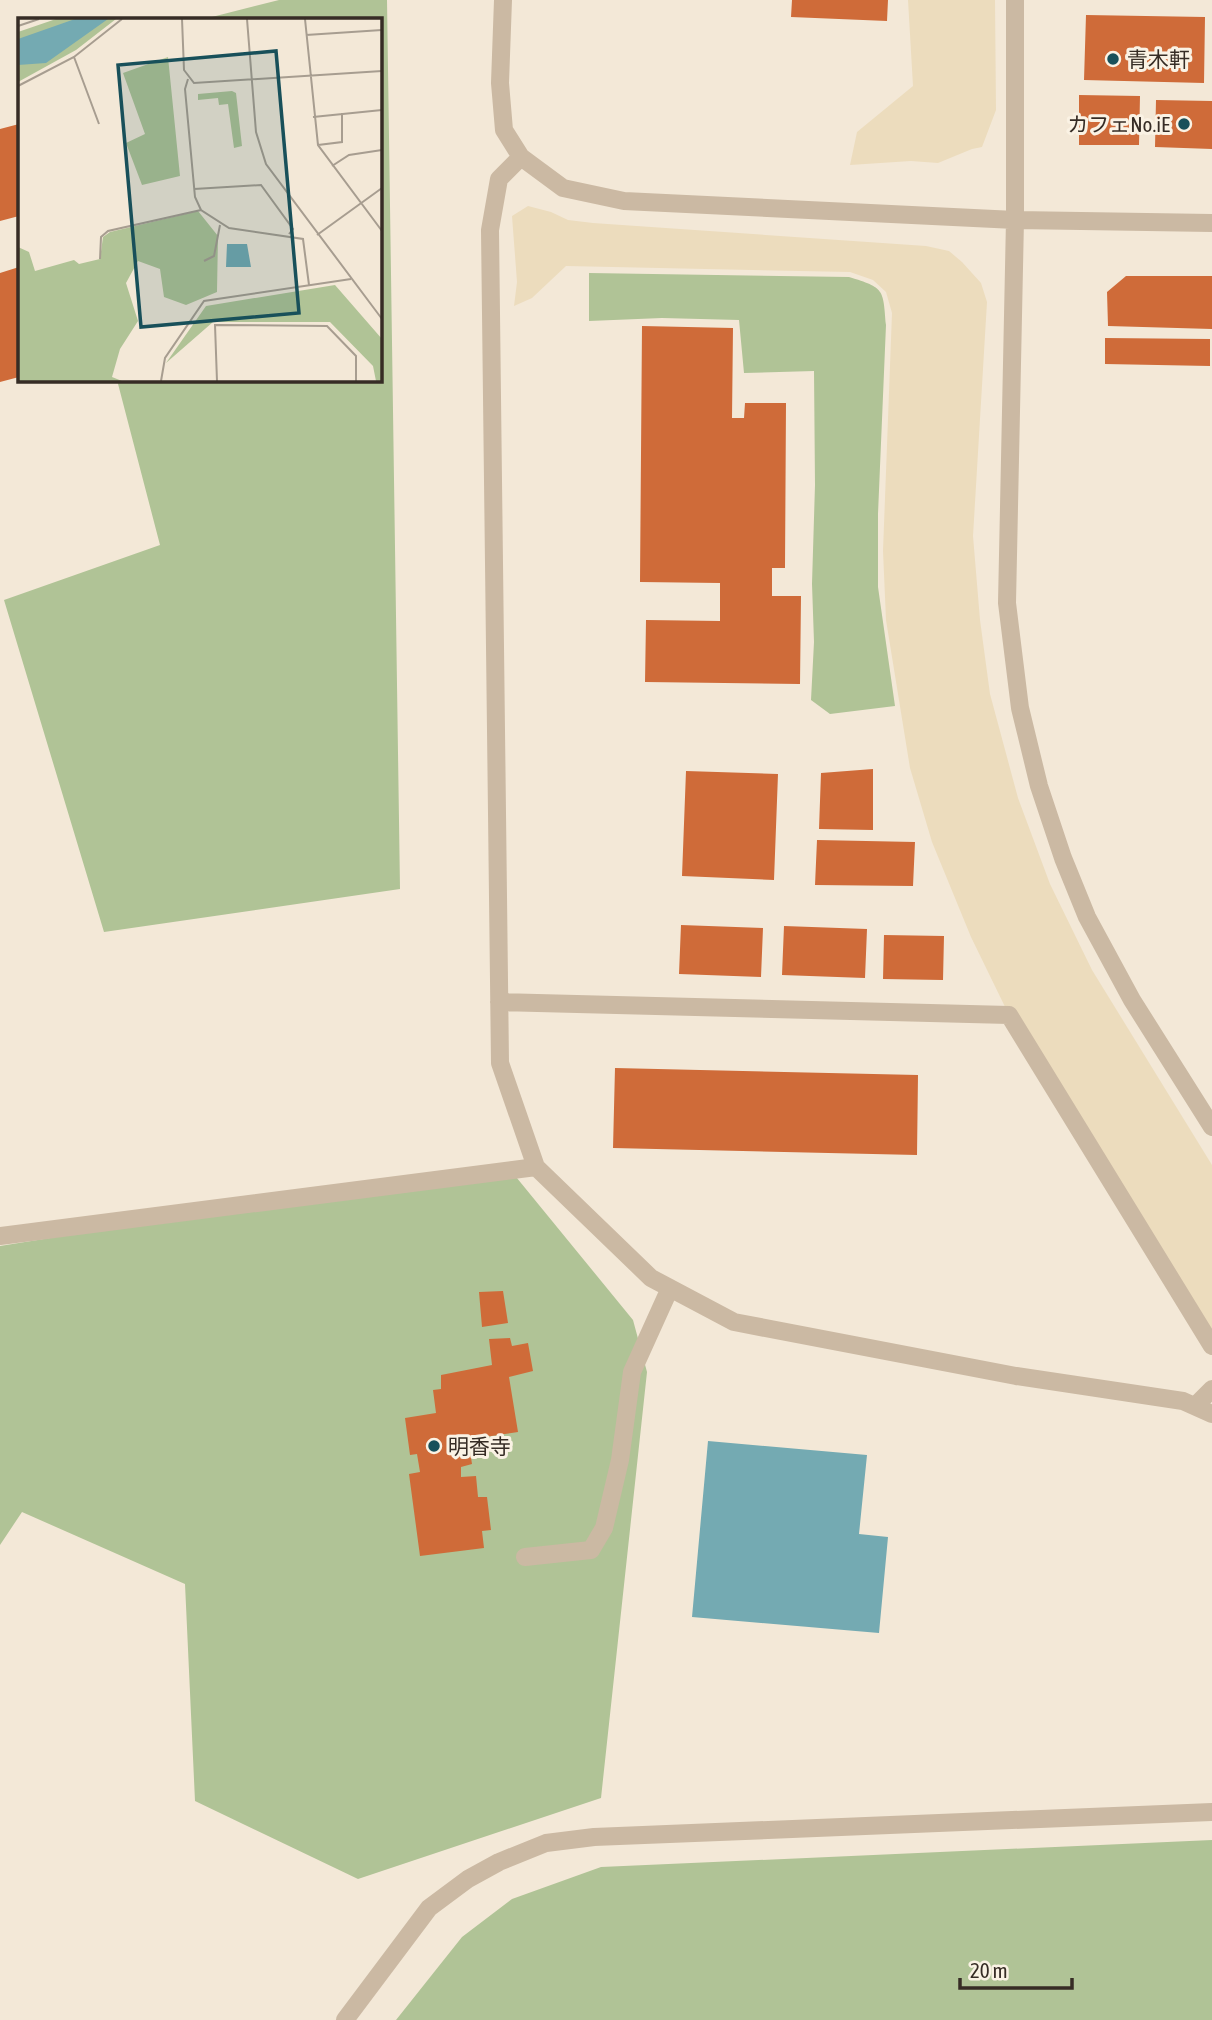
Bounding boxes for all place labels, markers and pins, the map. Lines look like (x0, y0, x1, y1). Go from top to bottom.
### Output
place label: 青木軒 (1127, 47, 1190, 71)
marker: 青木軒 (1105, 51, 1121, 67)
place label: カフェNo.iE (1067, 112, 1170, 136)
marker: カフェNo.iE (1176, 116, 1192, 132)
place label: 明香寺 (448, 1434, 511, 1458)
marker: 明香寺 (426, 1438, 442, 1454)

